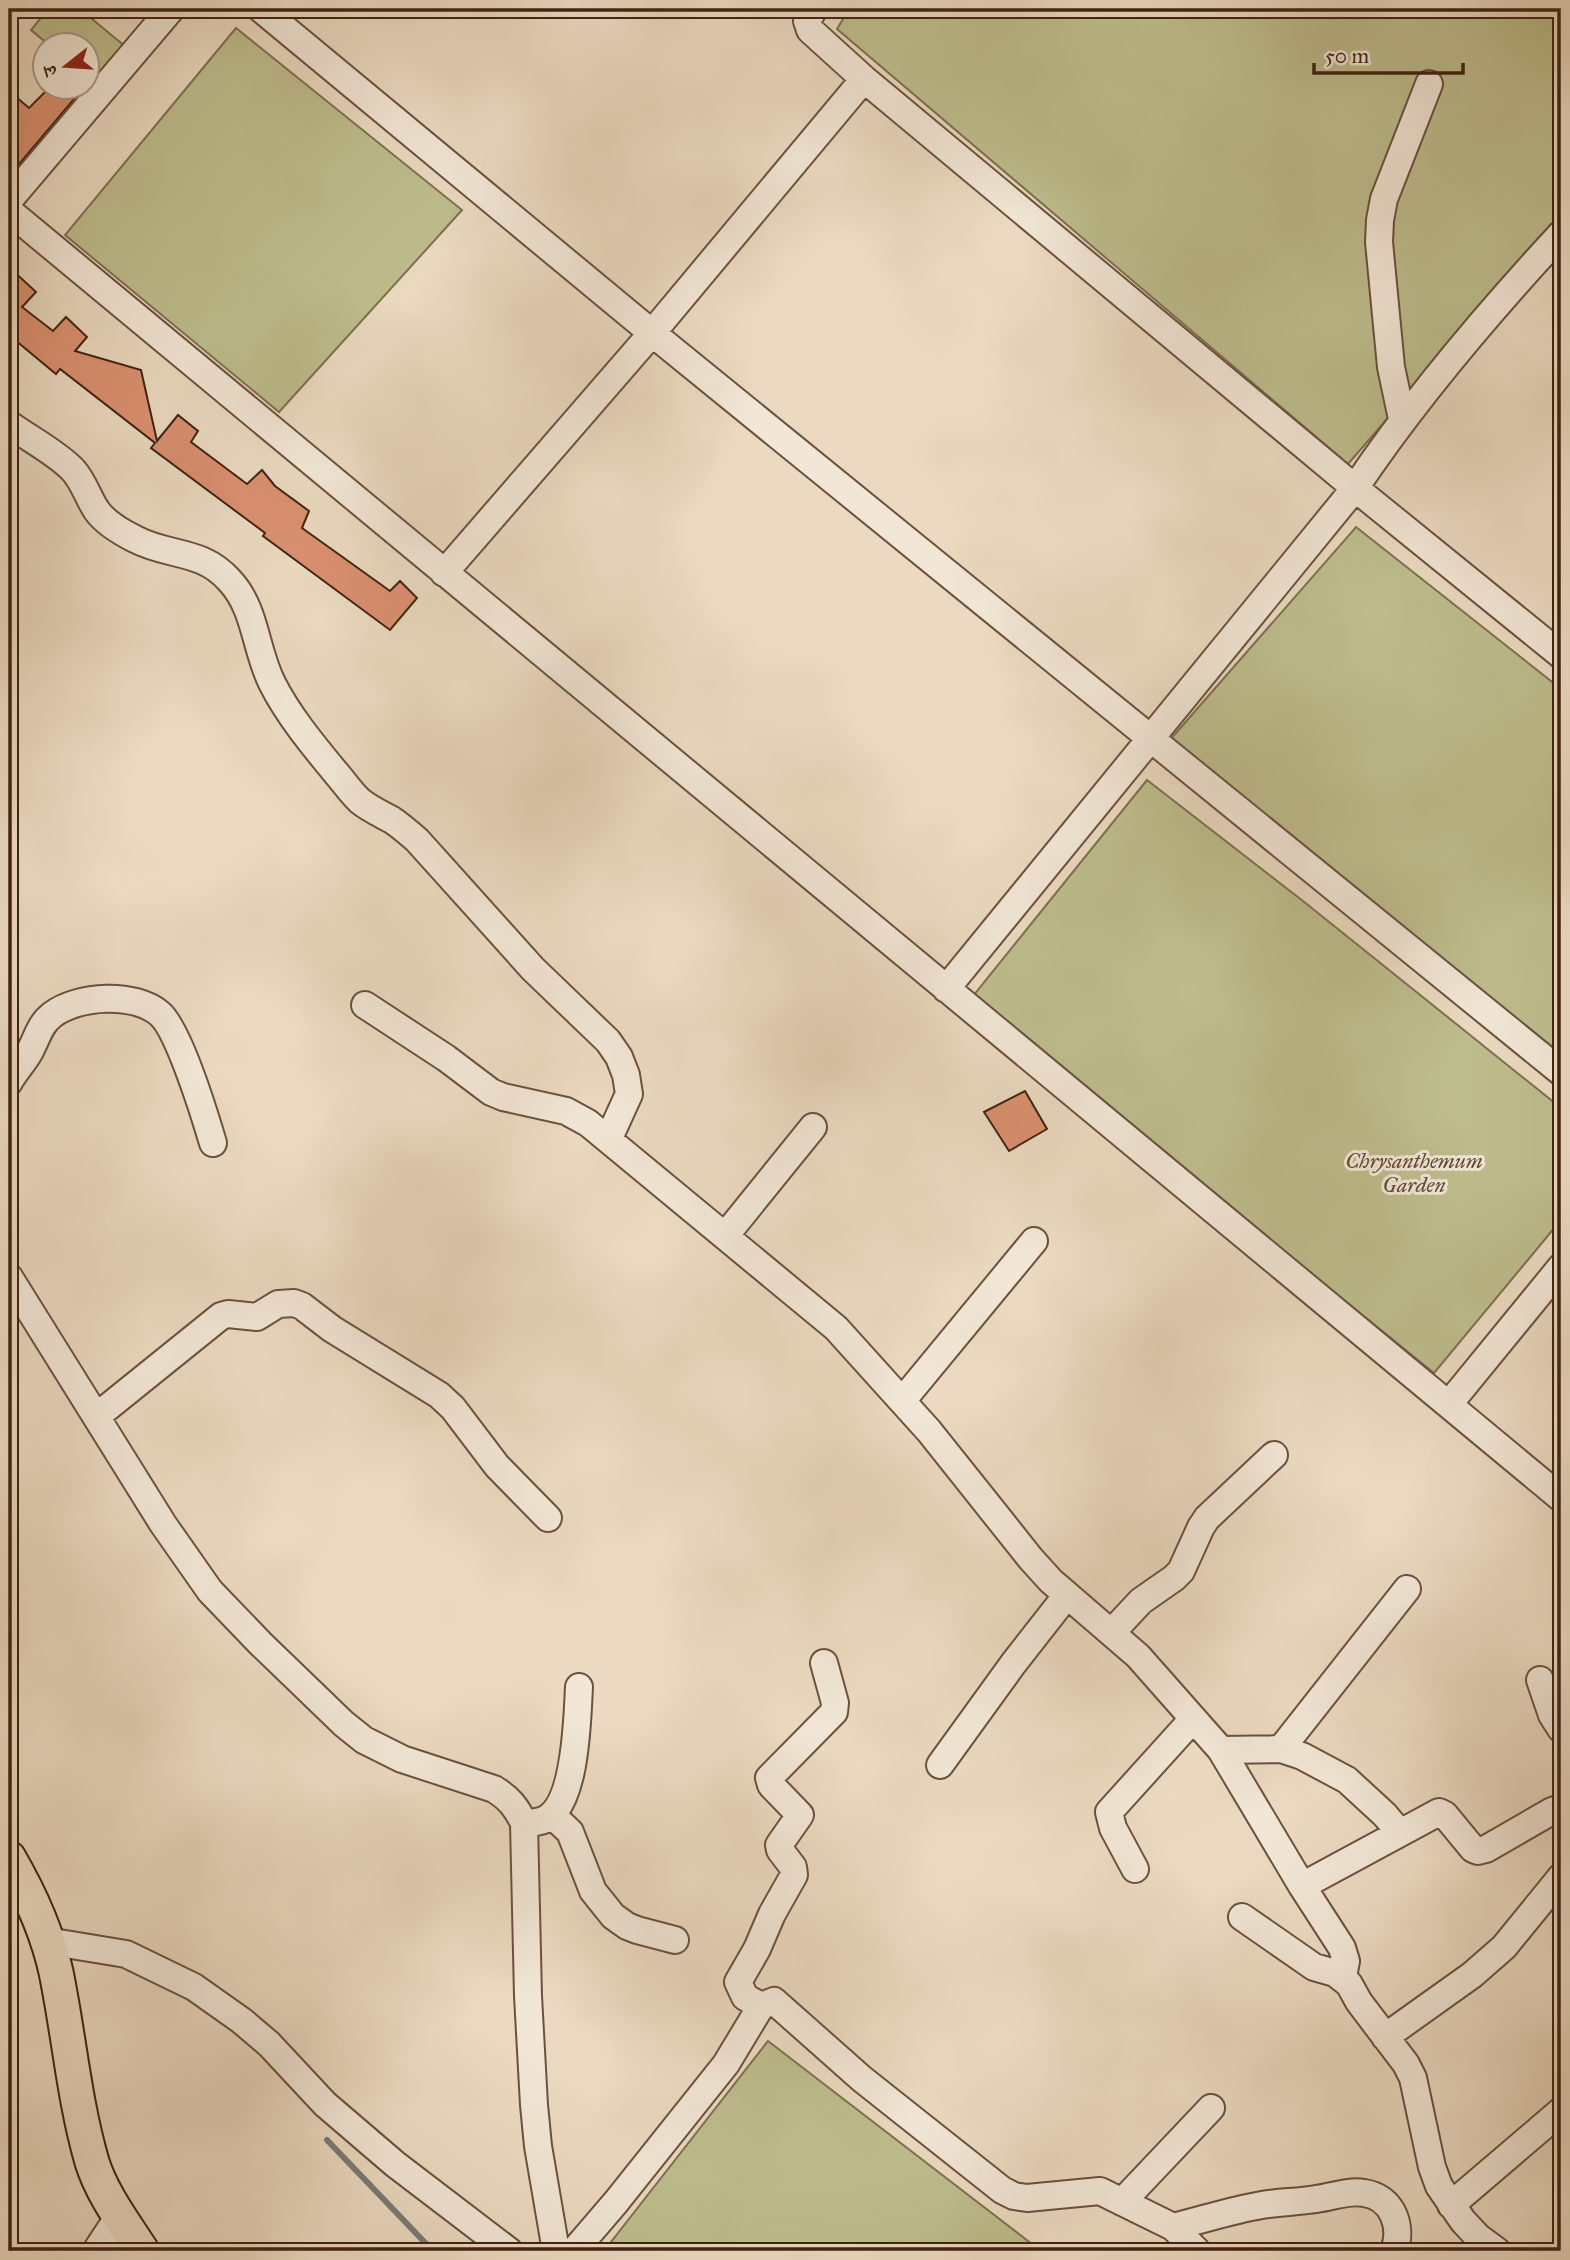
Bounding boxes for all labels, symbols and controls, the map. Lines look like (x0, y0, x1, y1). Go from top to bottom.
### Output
north arrow (32, 32, 102, 102)
scale bar (1314, 32, 1463, 76)
text: 50 m (1325, 43, 1370, 69)
text: उ (37, 62, 63, 81)
park label: Chrysanthemum Garden (1345, 1148, 1483, 1198)

